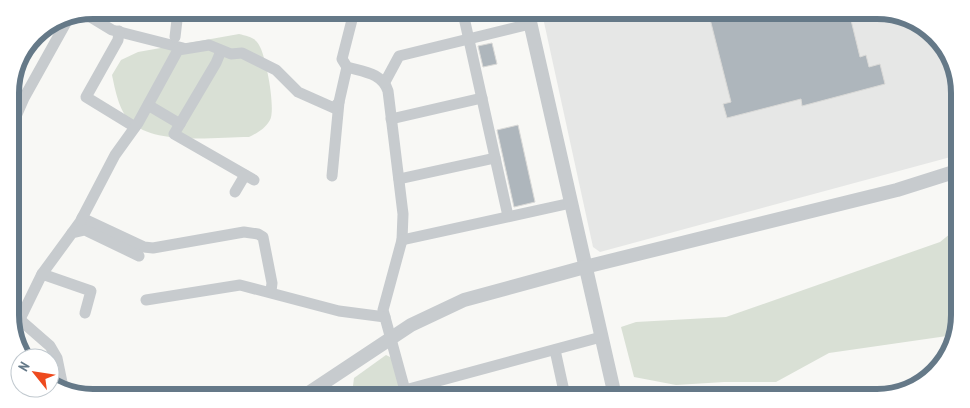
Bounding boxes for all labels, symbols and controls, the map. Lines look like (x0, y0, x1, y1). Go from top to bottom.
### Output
north arrow (10, 348, 60, 398)
text: N (14, 359, 33, 374)

